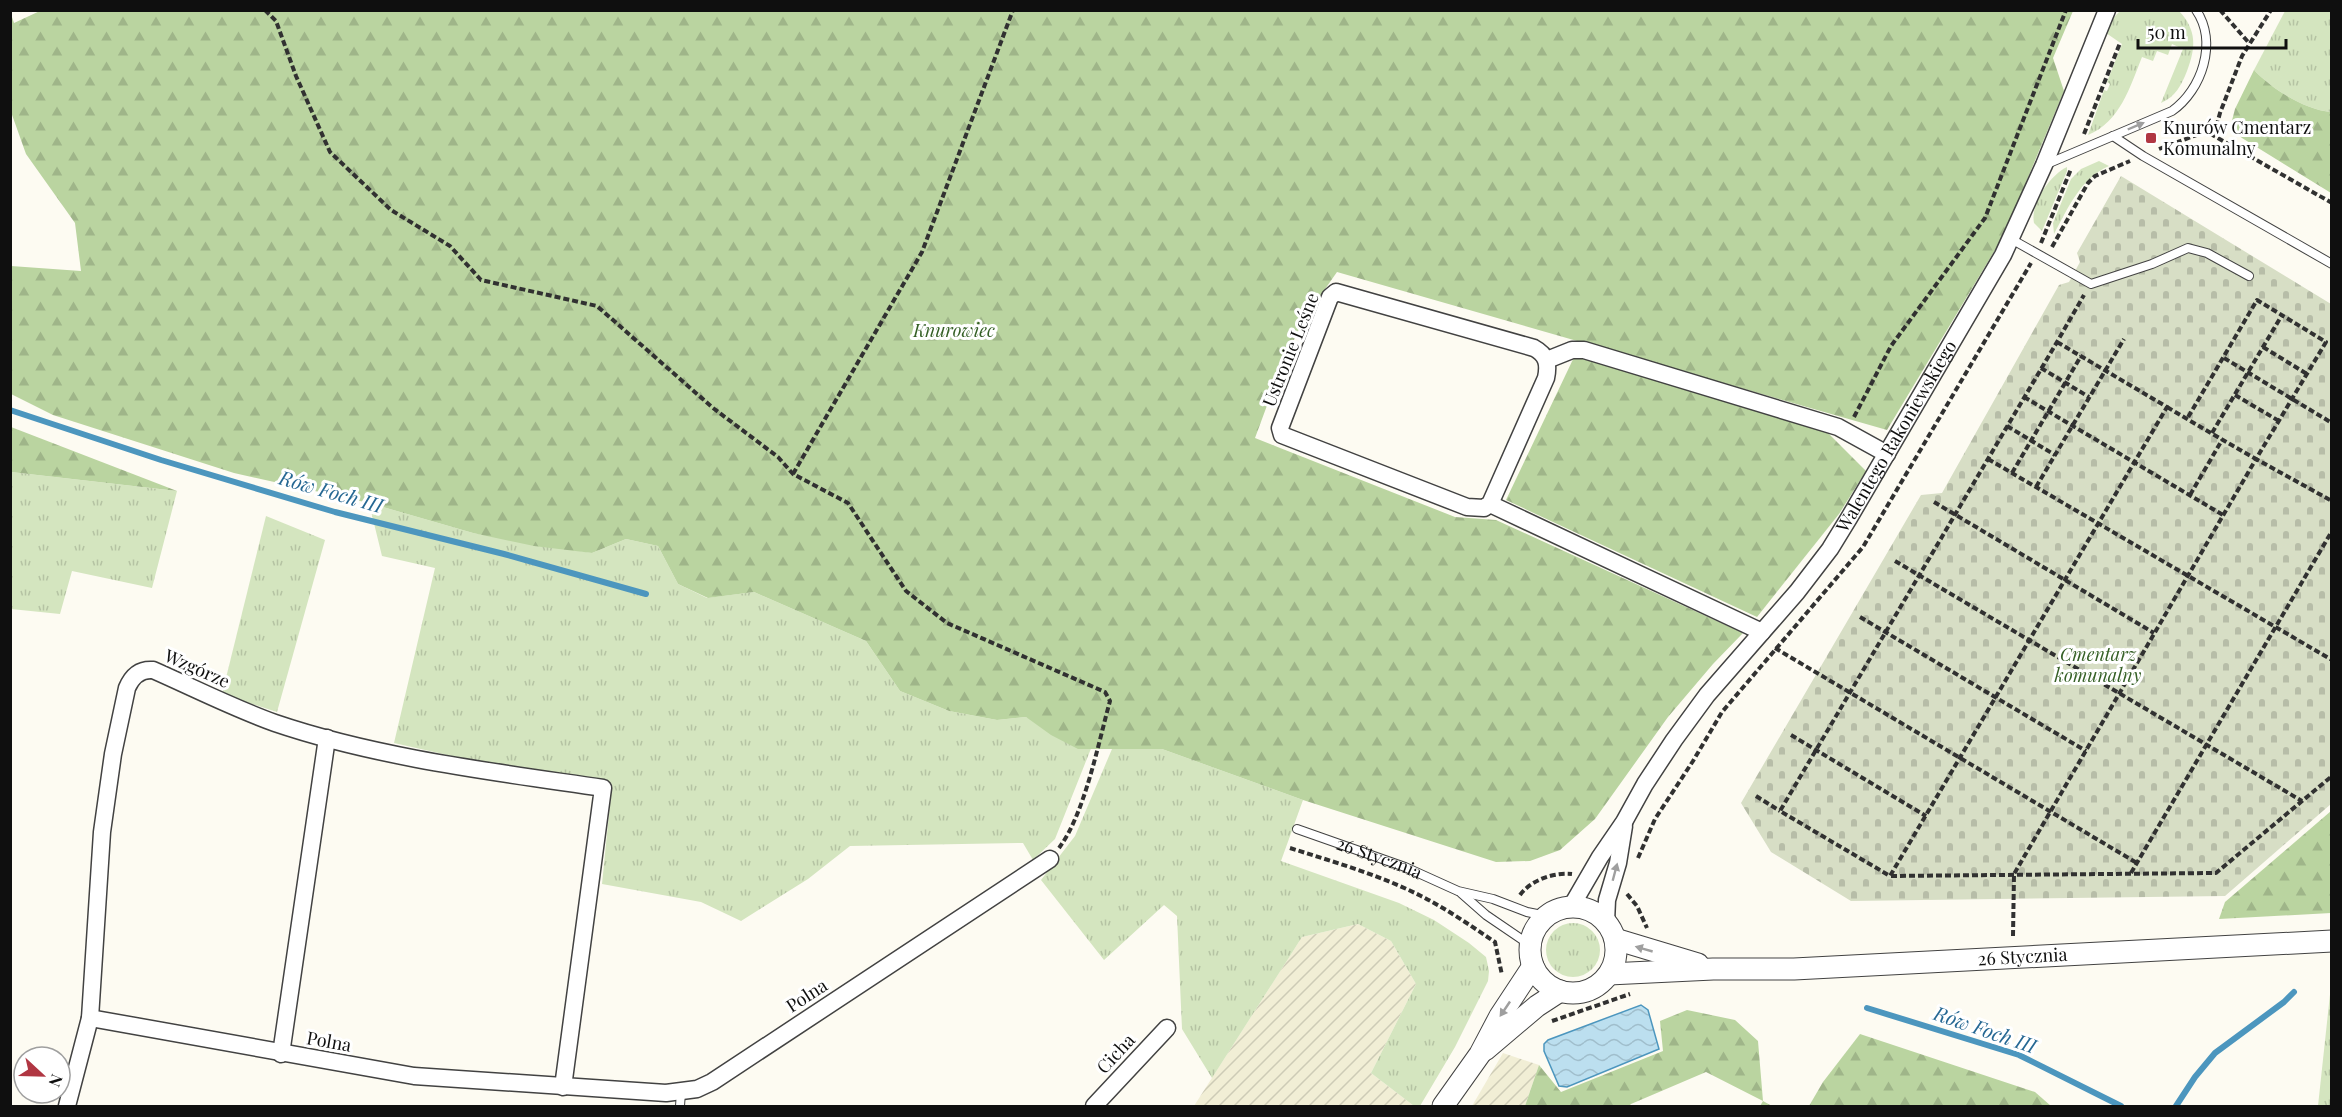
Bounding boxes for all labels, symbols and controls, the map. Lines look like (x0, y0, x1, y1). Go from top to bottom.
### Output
scale bar (2138, 12, 2286, 50)
text: 50 m (2147, 20, 2186, 44)
place label: Knurów Cmentarz Komunalny (2163, 115, 2311, 160)
one-way arrow (2127, 121, 2145, 130)
marker: Knurów Cmentarz Komunalny (2144, 131, 2158, 145)
street label: Ustronie Leśne (1256, 289, 1324, 410)
park label: Knurowiec (912, 318, 995, 342)
street label: Walentego Rakoniewskiego (1830, 335, 1962, 537)
water label: Rów Foch III (275, 463, 389, 519)
park label: Cmentarz komunalny (2054, 642, 2142, 687)
street label: Wzgórze (160, 643, 234, 693)
street label: 26 Stycznia (1333, 831, 1426, 884)
one-way arrow (1611, 863, 1620, 881)
street label: 26 Stycznia (1977, 942, 2068, 970)
one-way arrow (1635, 944, 1653, 953)
street label: Polna (781, 973, 832, 1017)
water label: Rów Foch III (1930, 998, 2042, 1059)
one-way arrow (1499, 1000, 1511, 1016)
street label: Polna (305, 1025, 353, 1057)
street label: Cicha (1091, 1028, 1140, 1078)
north arrow (12, 1045, 72, 1105)
text: N (44, 1072, 68, 1091)

